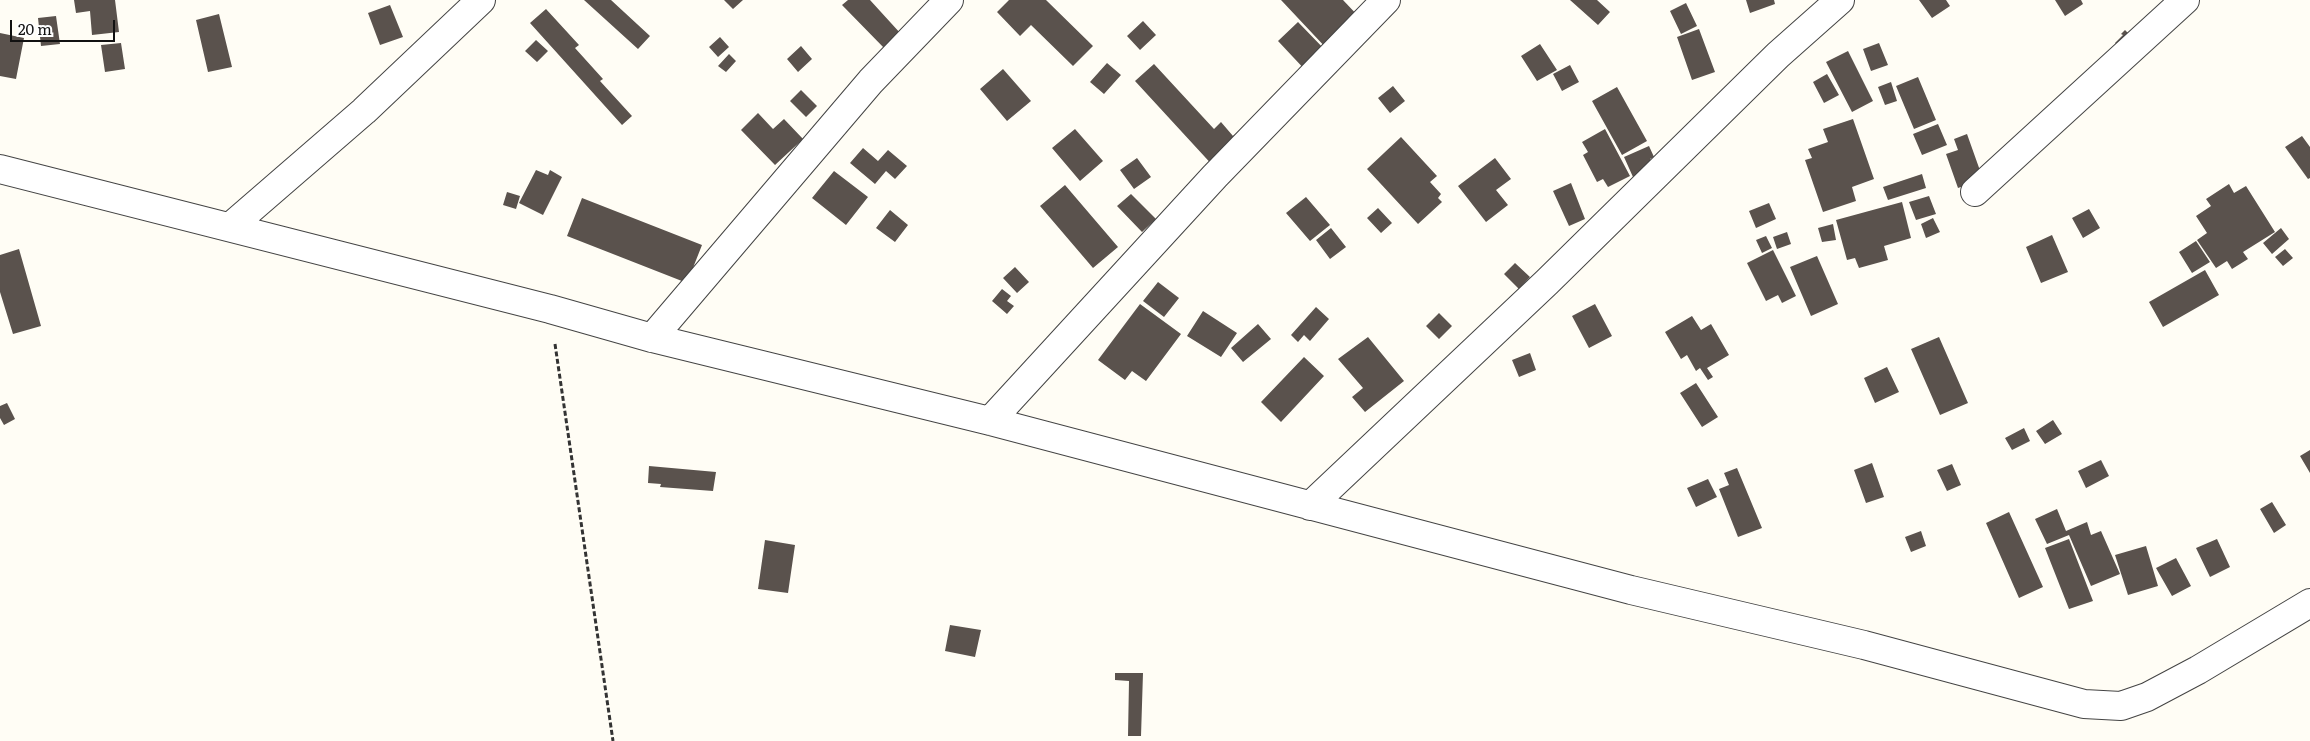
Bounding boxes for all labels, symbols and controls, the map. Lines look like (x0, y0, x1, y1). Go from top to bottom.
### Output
scale bar (12, 10, 118, 42)
text: 20 m (18, 17, 52, 40)

